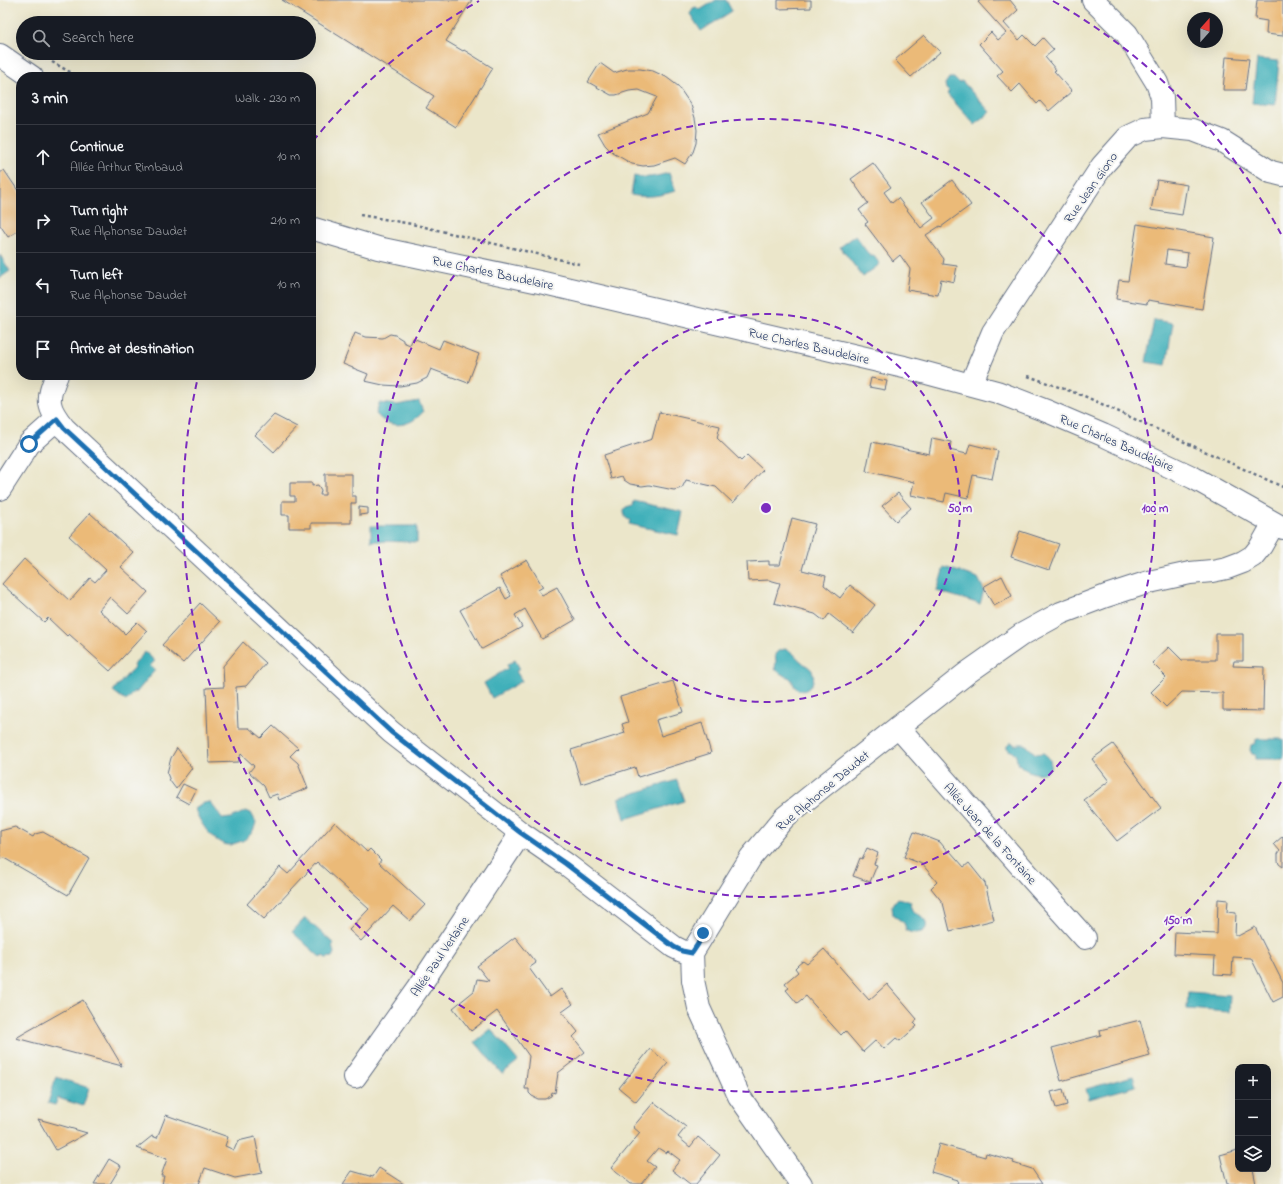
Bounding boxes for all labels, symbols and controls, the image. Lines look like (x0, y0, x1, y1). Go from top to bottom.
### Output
north arrow (1187, 12, 1223, 48)
search box (16, 16, 316, 60)
icon: search (30, 27, 52, 49)
text: Search here (62, 27, 134, 49)
text: 3 min (32, 86, 68, 111)
text: Walk · 230 m (235, 89, 300, 108)
text: Continue (70, 136, 124, 158)
icon: ahead (32, 146, 54, 168)
text: 10 m (277, 147, 300, 166)
street label: Rue Jean Giono (1060, 148, 1123, 227)
text: Allée Arthur Rimbaud (70, 158, 183, 177)
text: Turn right (70, 200, 128, 222)
icon: right (32, 210, 54, 232)
text: 210 m (270, 211, 300, 230)
text: Rue Alphonse Daudet (70, 222, 187, 241)
street label: Rue Charles Baudelaire (430, 251, 555, 296)
text: Turn left (70, 264, 123, 286)
icon: left (32, 274, 54, 296)
text: 10 m (277, 275, 300, 294)
text: Rue Alphonse Daudet (70, 286, 187, 305)
street label: Rue Charles Baudelaire (746, 323, 871, 370)
icon: arrive (32, 338, 54, 360)
text: Arrive at destination (70, 338, 194, 360)
street label: Rue Charles Baudelaire (1056, 410, 1177, 477)
route start (20, 435, 38, 453)
text: 50 m (948, 500, 973, 518)
text: 100 m (1142, 500, 1169, 518)
centre of rings (759, 501, 773, 515)
street label: Rue Alphonse Daudet (772, 746, 874, 836)
street label: Allée Jean de la Fontaine (939, 779, 1041, 889)
text: 150 m (1164, 912, 1193, 930)
street label: Allée Paul Verlaine (406, 913, 474, 1001)
route end (694, 924, 712, 942)
map controls (1235, 1064, 1271, 1172)
button: + (1235, 1064, 1271, 1100)
button: − (1235, 1100, 1271, 1136)
button: layers (1235, 1136, 1271, 1172)

